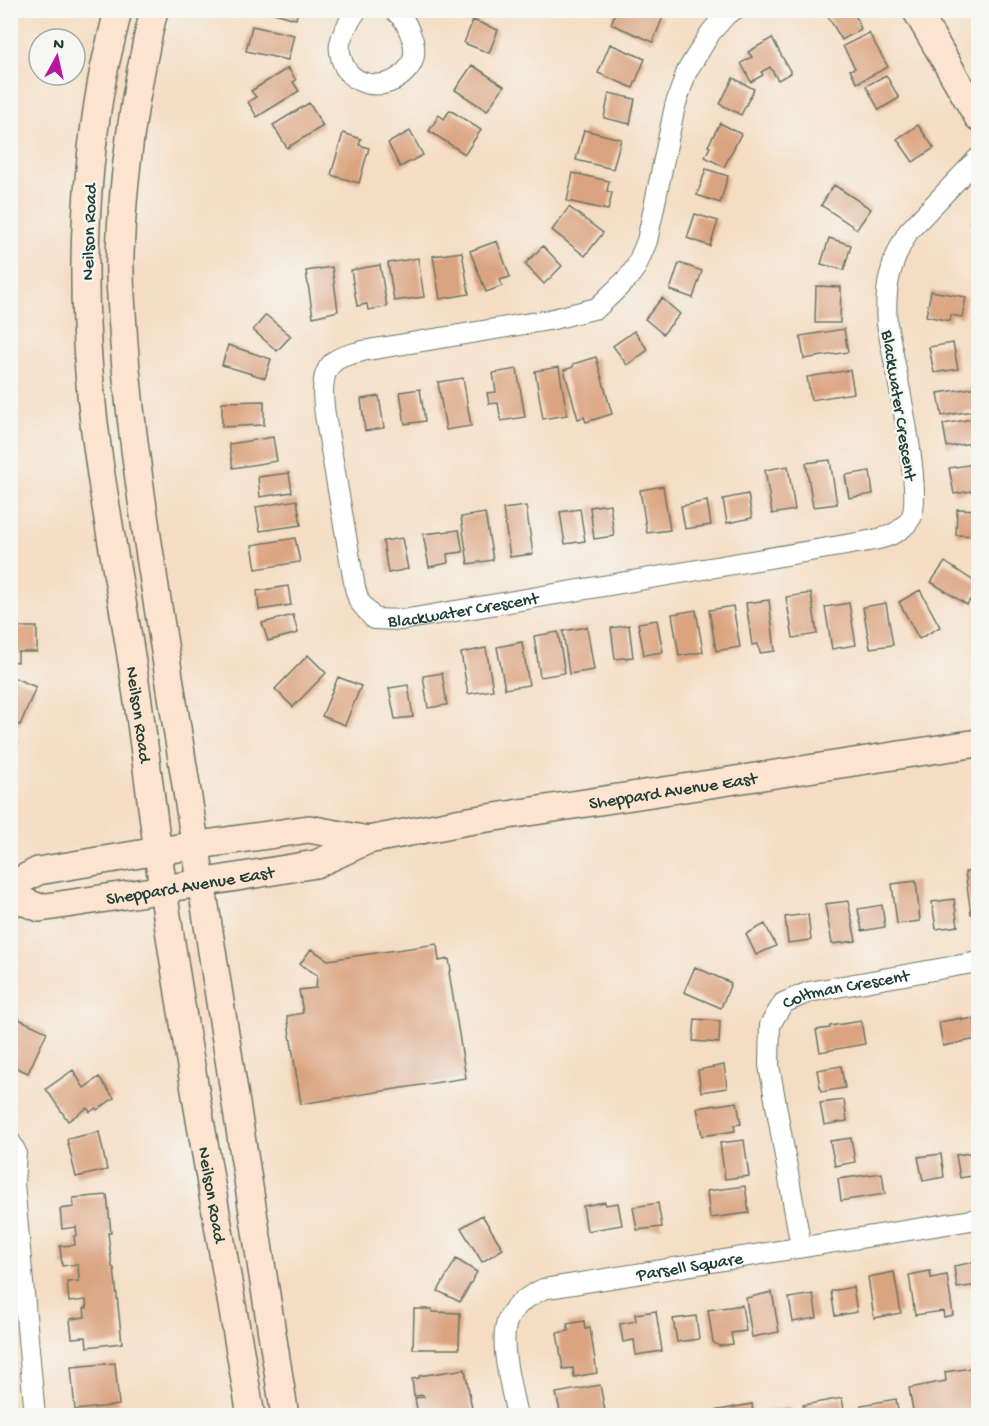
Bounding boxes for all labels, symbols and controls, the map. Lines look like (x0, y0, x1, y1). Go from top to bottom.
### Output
north arrow (27, 27, 87, 87)
text: N (52, 35, 66, 56)
street label: Neilson Road (78, 182, 103, 281)
street label: Blackwater Crescent (875, 328, 920, 484)
street label: Blackwater Crescent (386, 589, 542, 633)
street label: Neilson Road (120, 665, 154, 766)
street label: Sheppard Avenue East (588, 769, 760, 815)
street label: Sheppard Avenue East (105, 863, 277, 911)
street label: Coltman Crescent (780, 966, 912, 1015)
street label: Neilson Road (192, 1145, 229, 1246)
street label: Parsell Square (634, 1249, 746, 1287)

